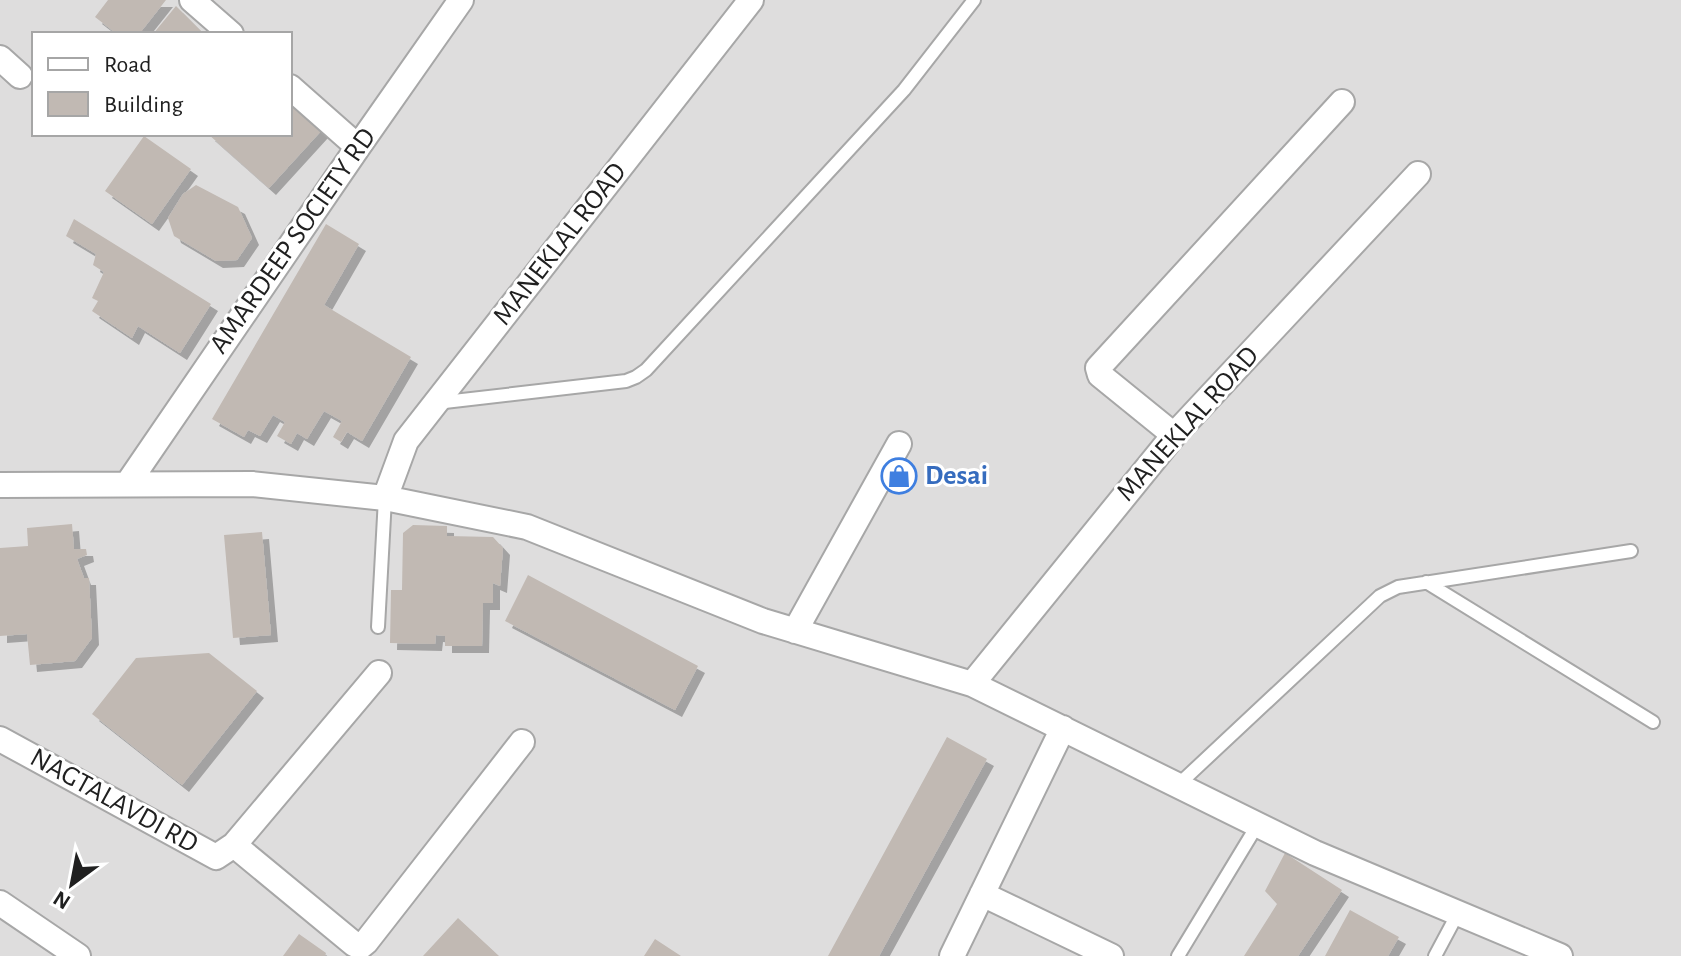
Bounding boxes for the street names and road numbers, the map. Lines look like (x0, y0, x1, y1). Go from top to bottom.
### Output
street label: AMARDEEP SOCIETY RD (205, 123, 381, 359)
street label: MANEKLAL ROAD (488, 158, 632, 330)
street label: MANEKLAL ROAD (1112, 341, 1264, 507)
street label: NAGTALAVDI RD (25, 743, 203, 859)

